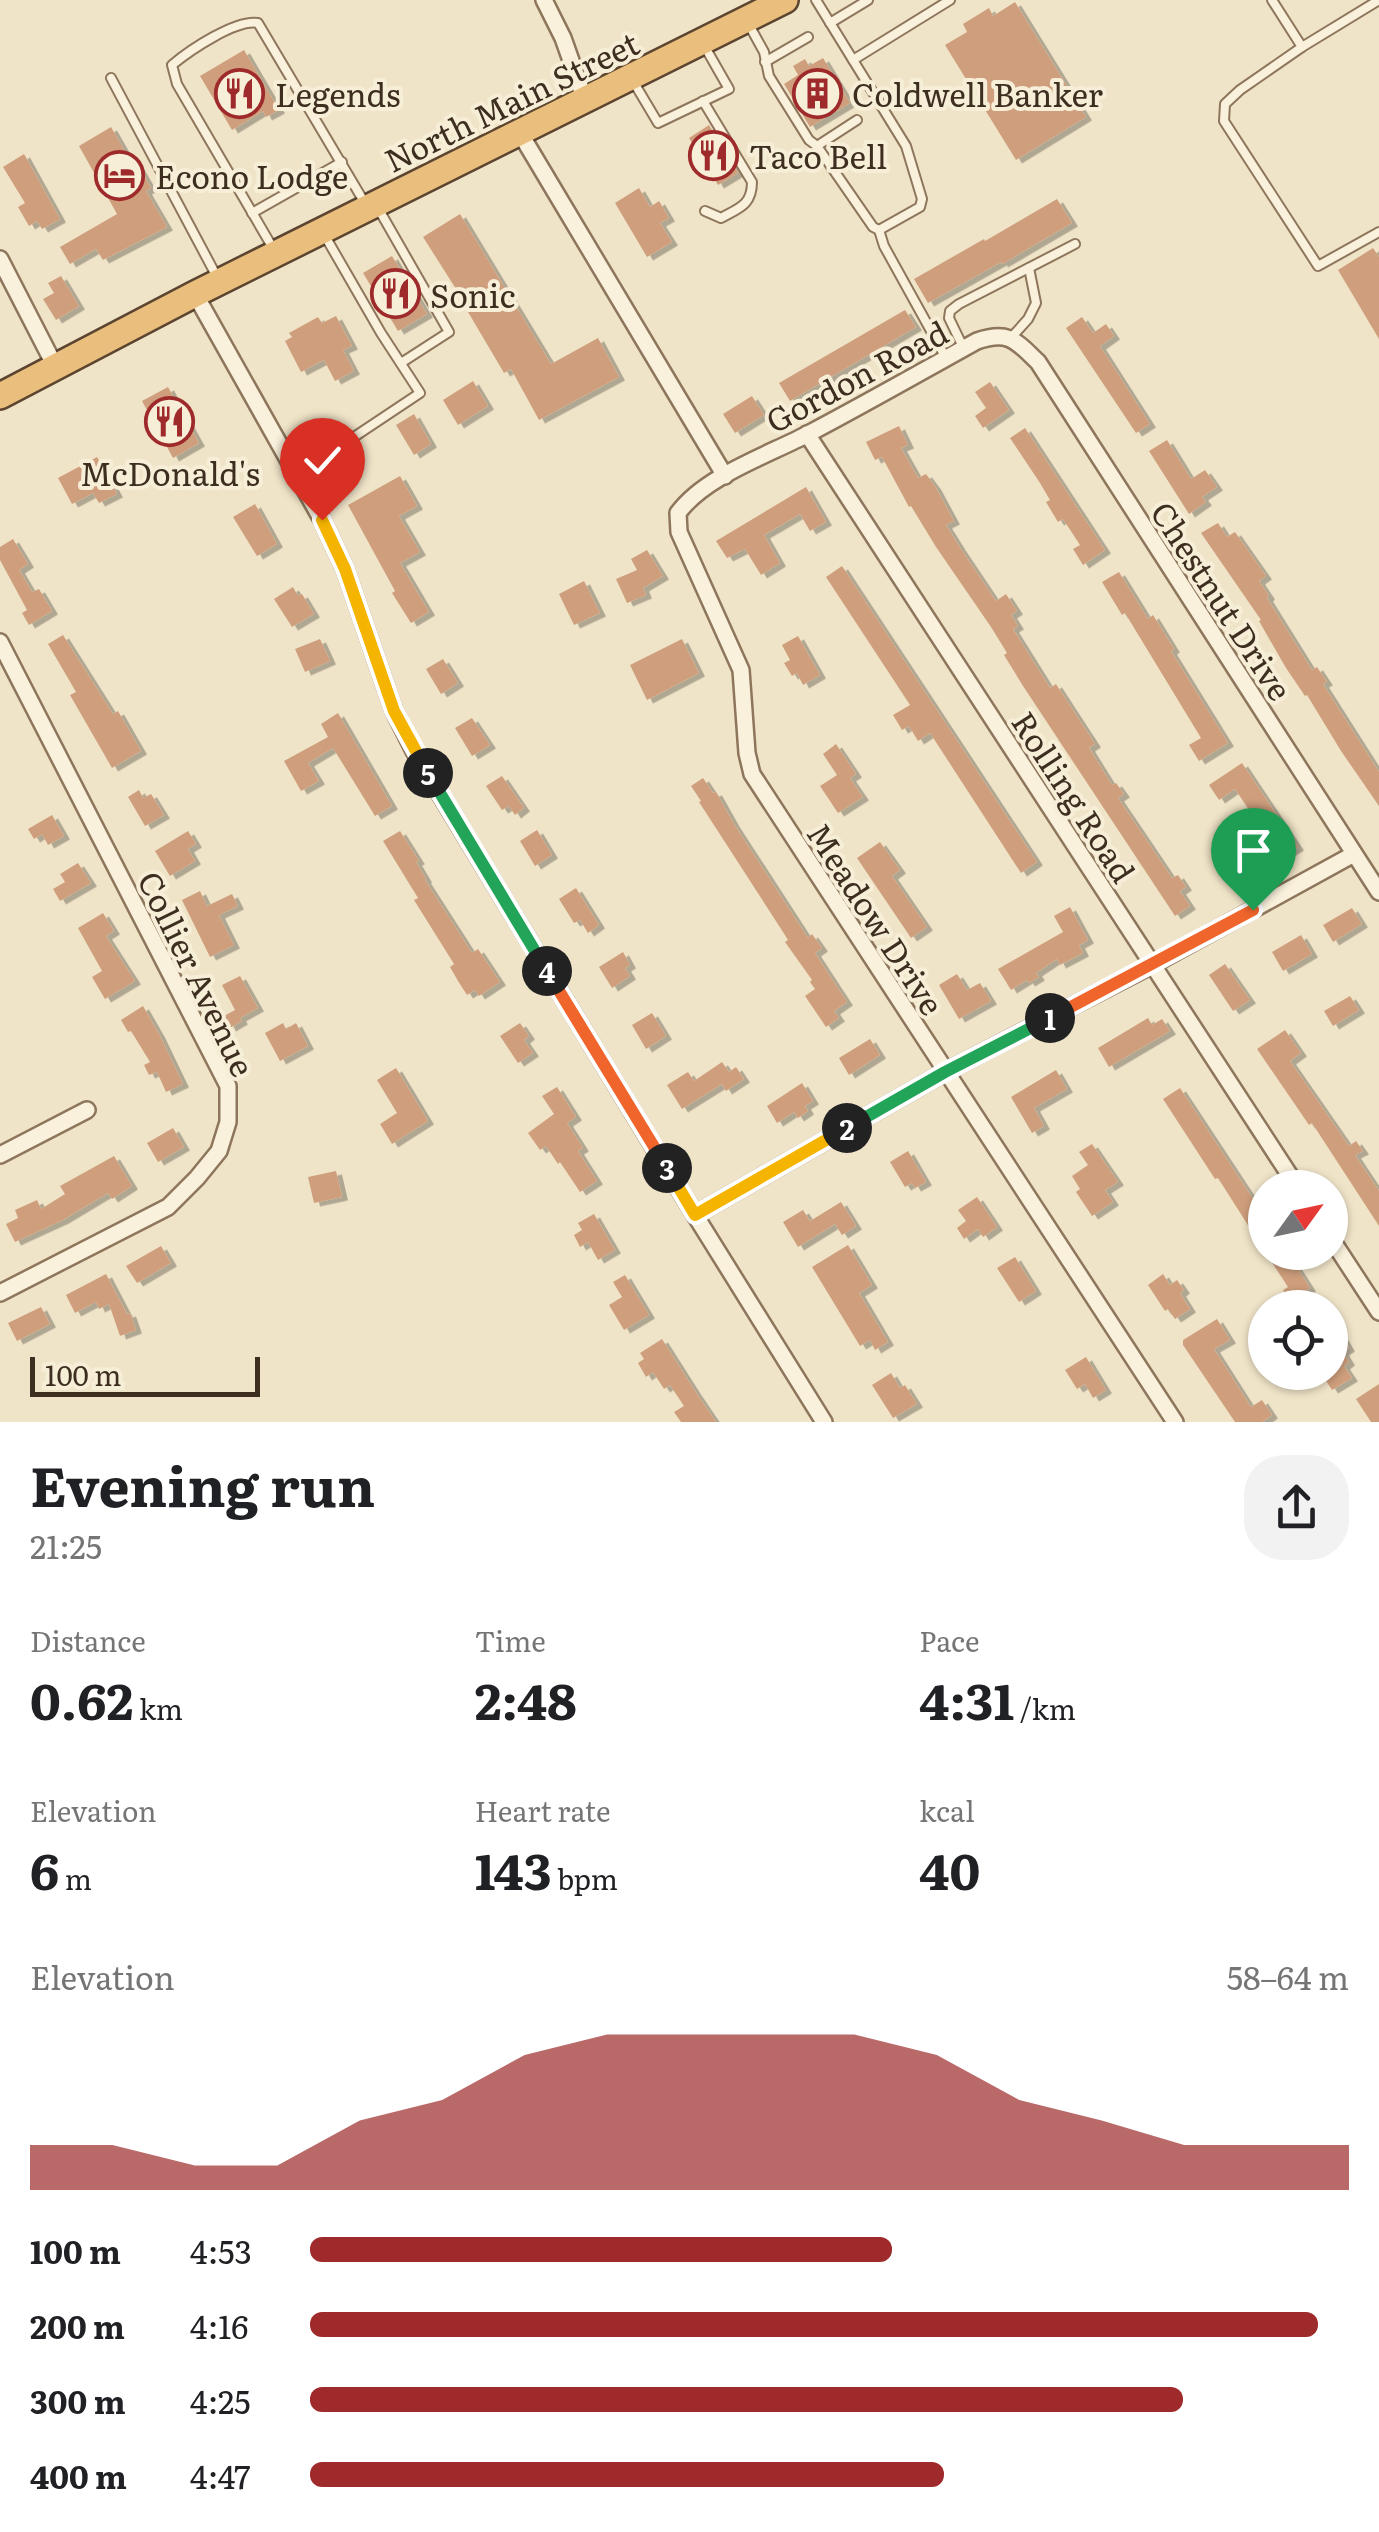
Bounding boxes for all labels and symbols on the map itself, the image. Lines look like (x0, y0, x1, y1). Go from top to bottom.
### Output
street label: North Main Street (376, 18, 646, 182)
restaurant icon: Legends (214, 67, 266, 119)
building icon: Coldwell Banker (791, 67, 843, 119)
place label: Legends (275, 69, 401, 117)
place label: Coldwell Banker (852, 69, 1103, 117)
restaurant icon: Taco Bell (688, 129, 740, 181)
place label: Taco Bell (749, 131, 887, 179)
hotel icon: Econo Lodge (94, 149, 146, 201)
place label: Econo Lodge (155, 151, 348, 199)
restaurant icon: Sonic (369, 268, 421, 320)
place label: Sonic (430, 270, 515, 318)
street label: Gordon Road (756, 307, 956, 443)
restaurant icon: McDonald's (144, 396, 196, 448)
pin (280, 418, 365, 521)
place label: McDonald's (80, 448, 260, 496)
street label: Chestnut Drive (1141, 491, 1305, 709)
street label: Rolling Road (1002, 701, 1148, 891)
pin: 5 (403, 748, 453, 798)
pin (1211, 808, 1296, 911)
street label: Meadow Drive (797, 812, 957, 1024)
street label: Collier Avenue (128, 862, 268, 1084)
pin: 4 (522, 946, 572, 996)
pin: 1 (1025, 993, 1075, 1043)
pin: 2 (822, 1103, 872, 1153)
pin: 3 (642, 1143, 692, 1193)
north arrow (1248, 1170, 1348, 1270)
scale bar (30, 1352, 260, 1396)

